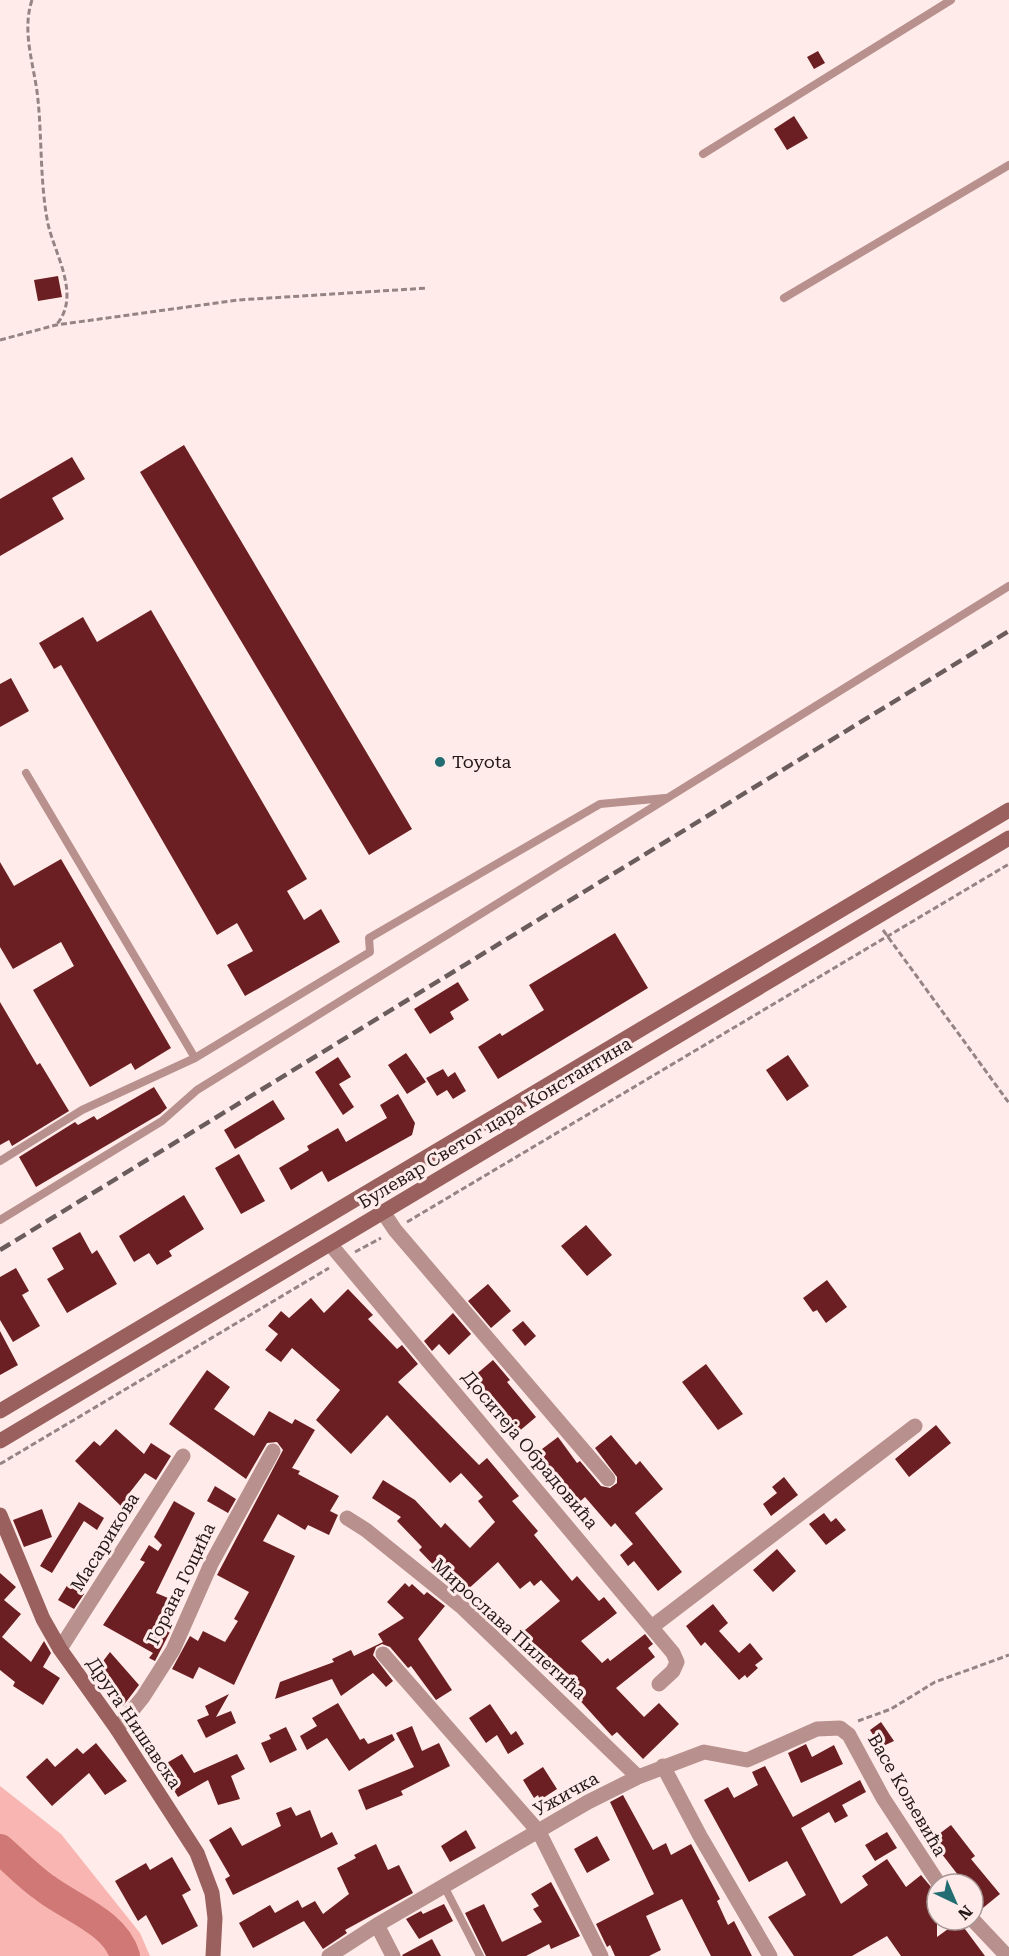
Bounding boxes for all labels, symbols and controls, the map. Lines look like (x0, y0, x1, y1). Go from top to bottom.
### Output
place label: Toyota (452, 751, 512, 772)
marker: Toyota (433, 755, 447, 769)
street label: Булевар Светог цара Константина (354, 1032, 635, 1213)
street label: Доситеја Обрадовића (458, 1366, 603, 1533)
street label: Масарикова (66, 1488, 143, 1595)
street label: Горана Гоцића (142, 1519, 219, 1648)
street label: Мирослава Пилетића (428, 1554, 591, 1703)
street label: Друга Нишавска (83, 1653, 186, 1792)
street label: Васе Кољевића (864, 1730, 951, 1860)
street label: Ужичка (530, 1767, 602, 1820)
north arrow (925, 1872, 985, 1932)
text: N (954, 1901, 976, 1924)

